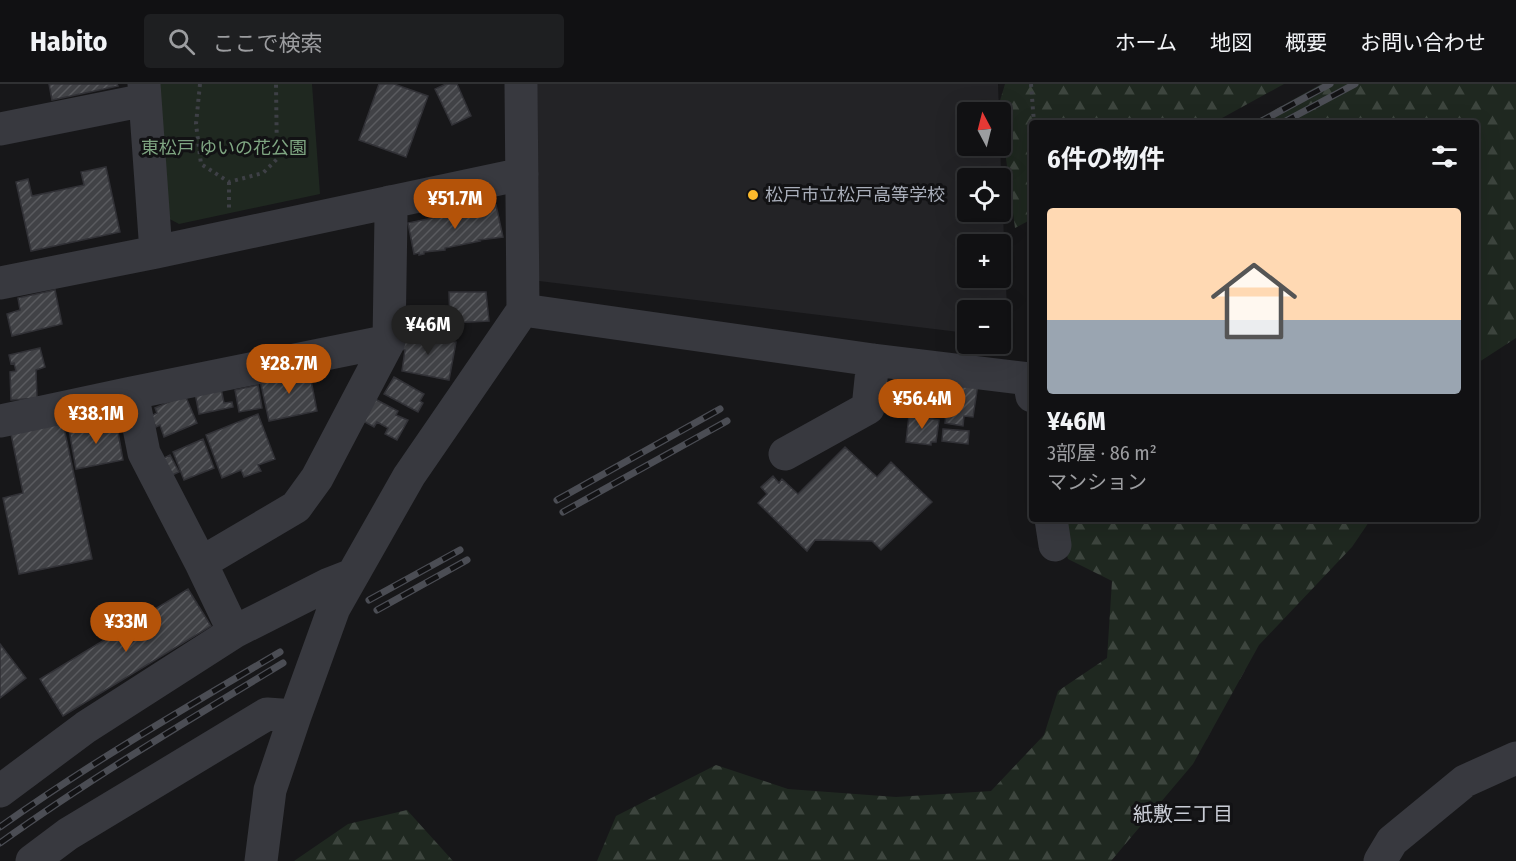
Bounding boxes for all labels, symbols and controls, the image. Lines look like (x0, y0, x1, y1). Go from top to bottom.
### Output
search box (144, 14, 564, 68)
text: Habito (30, 25, 108, 58)
icon: search (165, 25, 198, 58)
text: ここで検索 (213, 30, 323, 57)
text: ホーム (1115, 30, 1177, 56)
text: 地図 (1210, 30, 1252, 56)
text: 概要 (1285, 30, 1327, 56)
text: お問い合わせ (1360, 30, 1486, 56)
north arrow (957, 102, 1011, 156)
map controls (957, 102, 1011, 354)
park label: 東松戸 ゆいの花公園 (141, 137, 307, 159)
icon: filters (1428, 140, 1461, 173)
text: 6件の物件 (1047, 144, 1165, 175)
button: locate (957, 168, 1011, 222)
pin: ¥51.7M (406, 179, 504, 230)
place label: 松戸市立松戸高等学校 (765, 184, 945, 206)
text: ¥51.7M (428, 186, 482, 210)
marker: 松戸市立松戸高等学校 (746, 188, 760, 202)
button: + (957, 234, 1011, 288)
icon: home (1200, 247, 1308, 355)
button: − (957, 300, 1011, 354)
pin: ¥46M (392, 305, 464, 356)
text: ¥46M (405, 312, 451, 336)
pin: ¥28.7M (240, 344, 338, 395)
text: ¥28.7M (260, 351, 318, 375)
pin: ¥56.4M (873, 379, 971, 430)
text: ¥56.4M (892, 386, 952, 410)
pin: ¥38.1M (47, 394, 145, 445)
text: ¥38.1M (68, 401, 124, 425)
text: ¥46M (1047, 406, 1106, 437)
text: 3部屋 · 86 m² (1047, 441, 1157, 465)
text: マンション (1047, 470, 1147, 494)
pin: ¥33M (90, 602, 162, 653)
text: ¥33M (104, 609, 148, 633)
district label: 紙敷三丁目 (1133, 802, 1233, 826)

